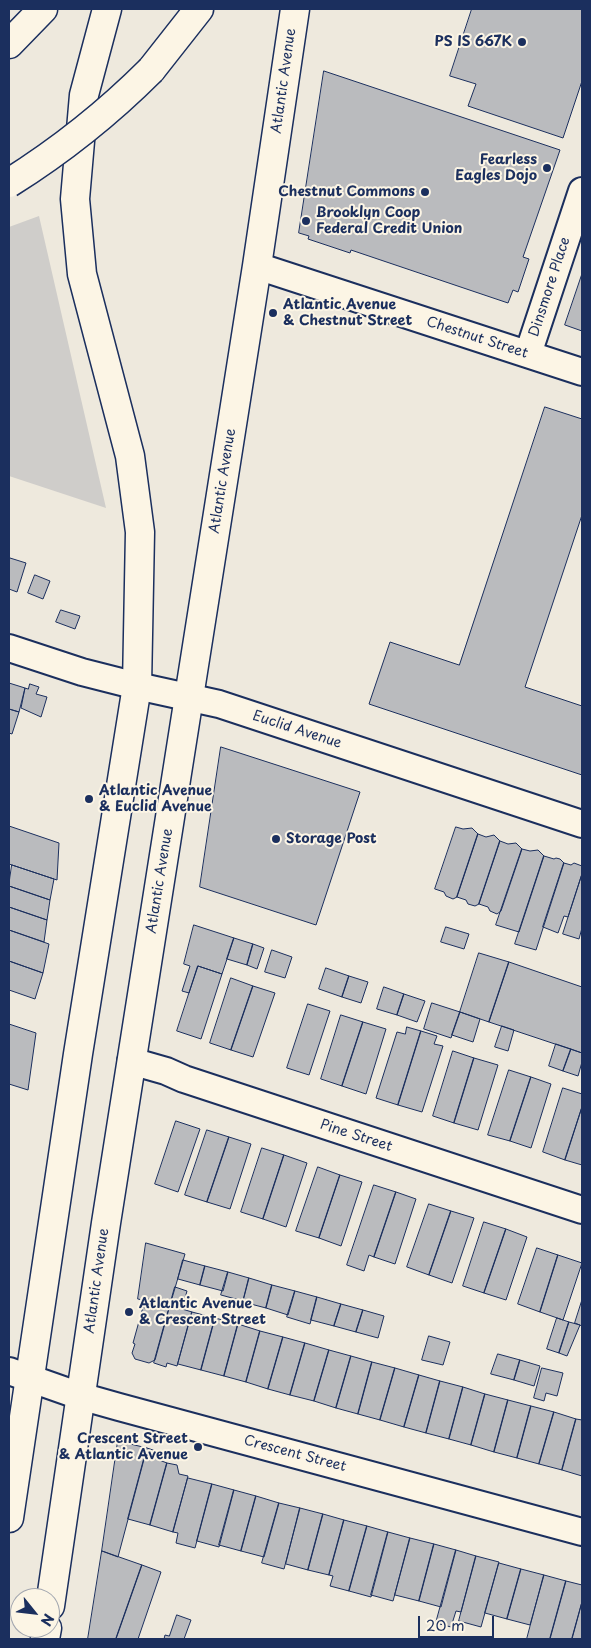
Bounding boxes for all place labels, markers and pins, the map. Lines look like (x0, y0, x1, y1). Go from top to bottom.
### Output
place label: PS IS 667K (435, 34, 512, 50)
marker: PS IS 667K (516, 36, 528, 48)
place label: Fearless Eagles Dojo (455, 152, 537, 184)
marker: Fearless Eagles Dojo (541, 162, 553, 174)
place label: Chestnut Commons (278, 184, 415, 200)
marker: Chestnut Commons (419, 186, 431, 198)
place label: Brooklyn Coop Federal Credit Union (316, 205, 462, 238)
marker: Brooklyn Coop Federal Credit Union (300, 215, 312, 227)
place label: Atlantic Avenue & Chestnut Street (283, 297, 412, 330)
marker: Atlantic Avenue & Chestnut Street (267, 307, 279, 319)
place label: Atlantic Avenue & Euclid Avenue (99, 783, 212, 816)
marker: Atlantic Avenue & Euclid Avenue (83, 793, 95, 805)
place label: Storage Post (286, 831, 377, 847)
marker: Storage Post (270, 833, 282, 845)
place label: Atlantic Avenue & Crescent Street (139, 1296, 266, 1328)
marker: Atlantic Avenue & Crescent Street (123, 1306, 135, 1318)
place label: Crescent Street & Atlantic Avenue (59, 1431, 188, 1464)
marker: Crescent Street & Atlantic Avenue (192, 1441, 204, 1453)

